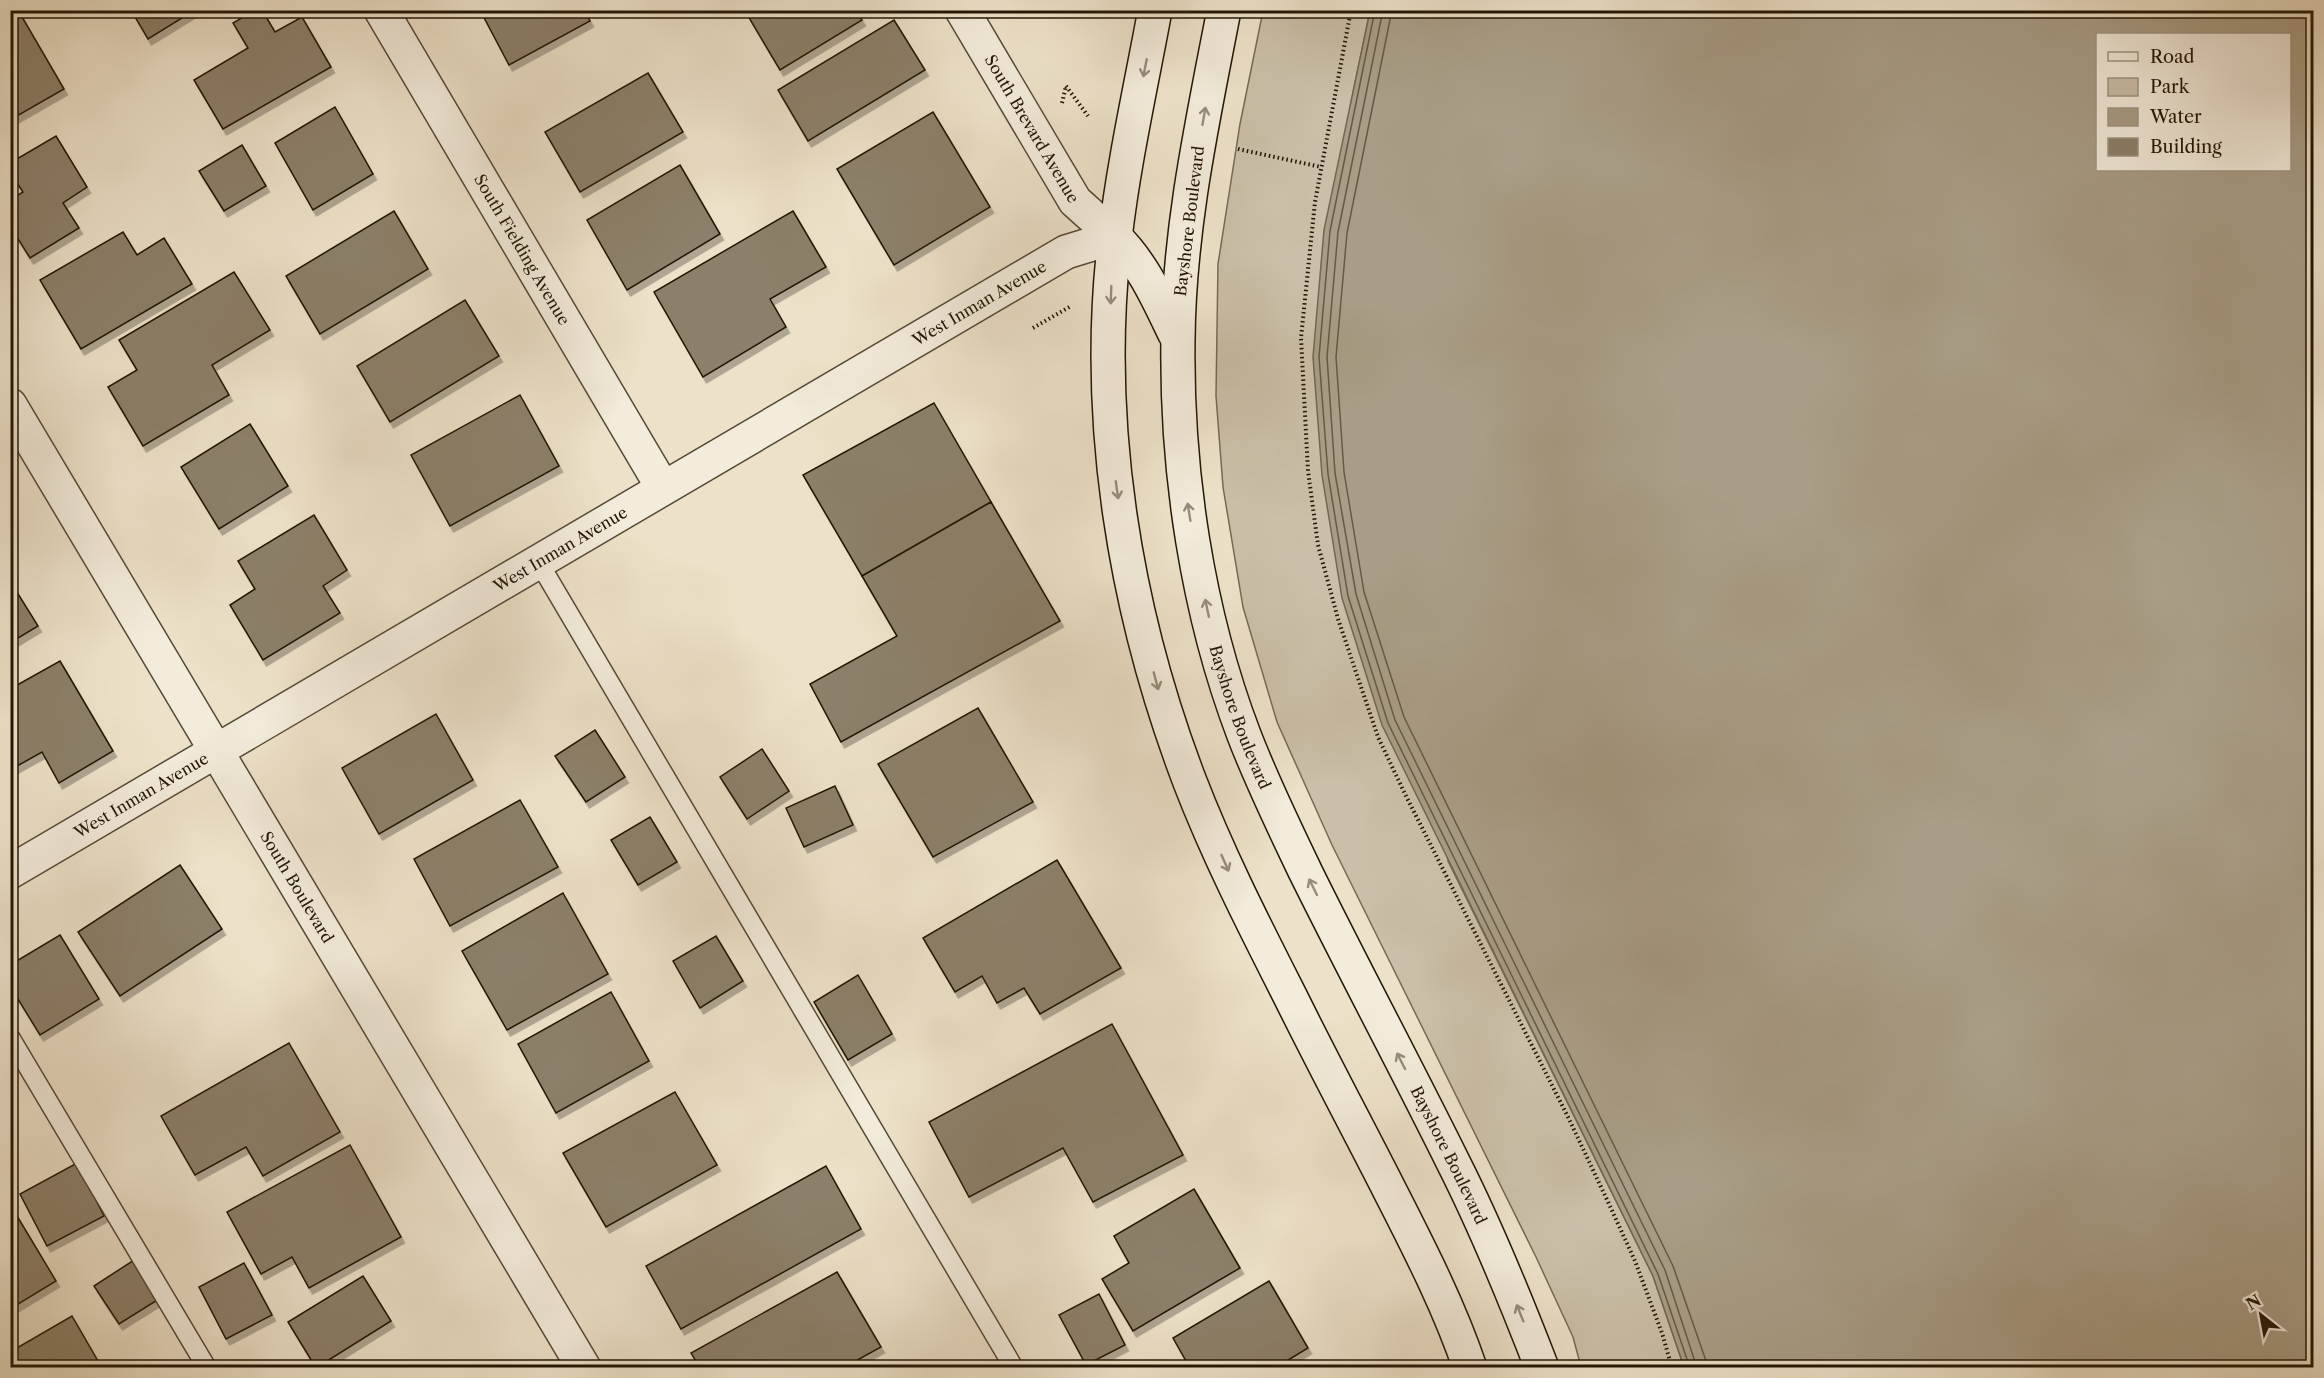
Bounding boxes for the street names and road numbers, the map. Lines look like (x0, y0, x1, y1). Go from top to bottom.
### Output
street label: South Brevard Avenue (981, 51, 1084, 207)
street label: Bayshore Boulevard (1170, 144, 1208, 297)
street label: South Fielding Avenue (470, 170, 575, 329)
street label: West Inman Avenue (908, 256, 1050, 351)
street label: West Inman Avenue (489, 502, 631, 597)
street label: Bayshore Boulevard (1205, 643, 1275, 792)
street label: West Inman Avenue (70, 748, 212, 843)
street label: South Boulevard (256, 827, 338, 947)
street label: Bayshore Boulevard (1406, 1083, 1491, 1228)

